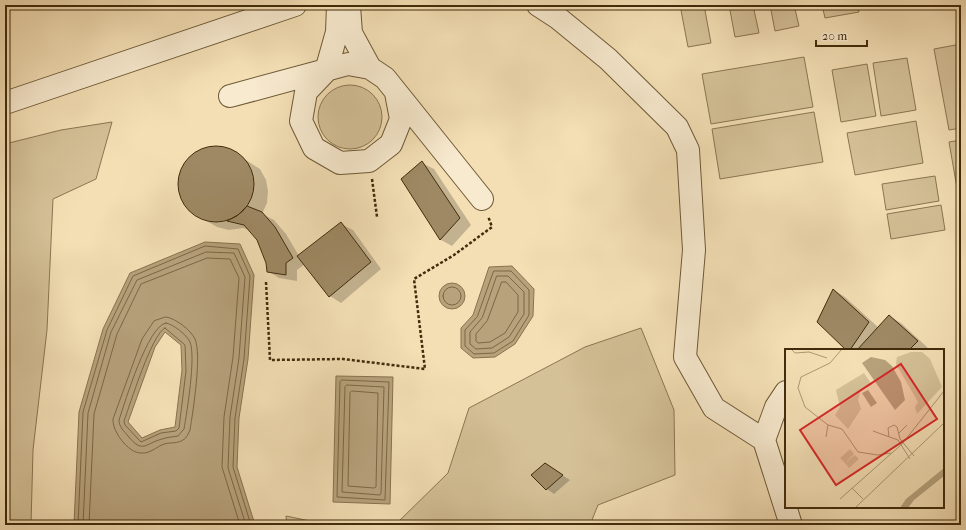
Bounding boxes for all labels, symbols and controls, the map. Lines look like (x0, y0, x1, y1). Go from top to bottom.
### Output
scale bar (816, 22, 867, 48)
text: 20 m (822, 29, 847, 43)
inset map (785, 349, 944, 508)

